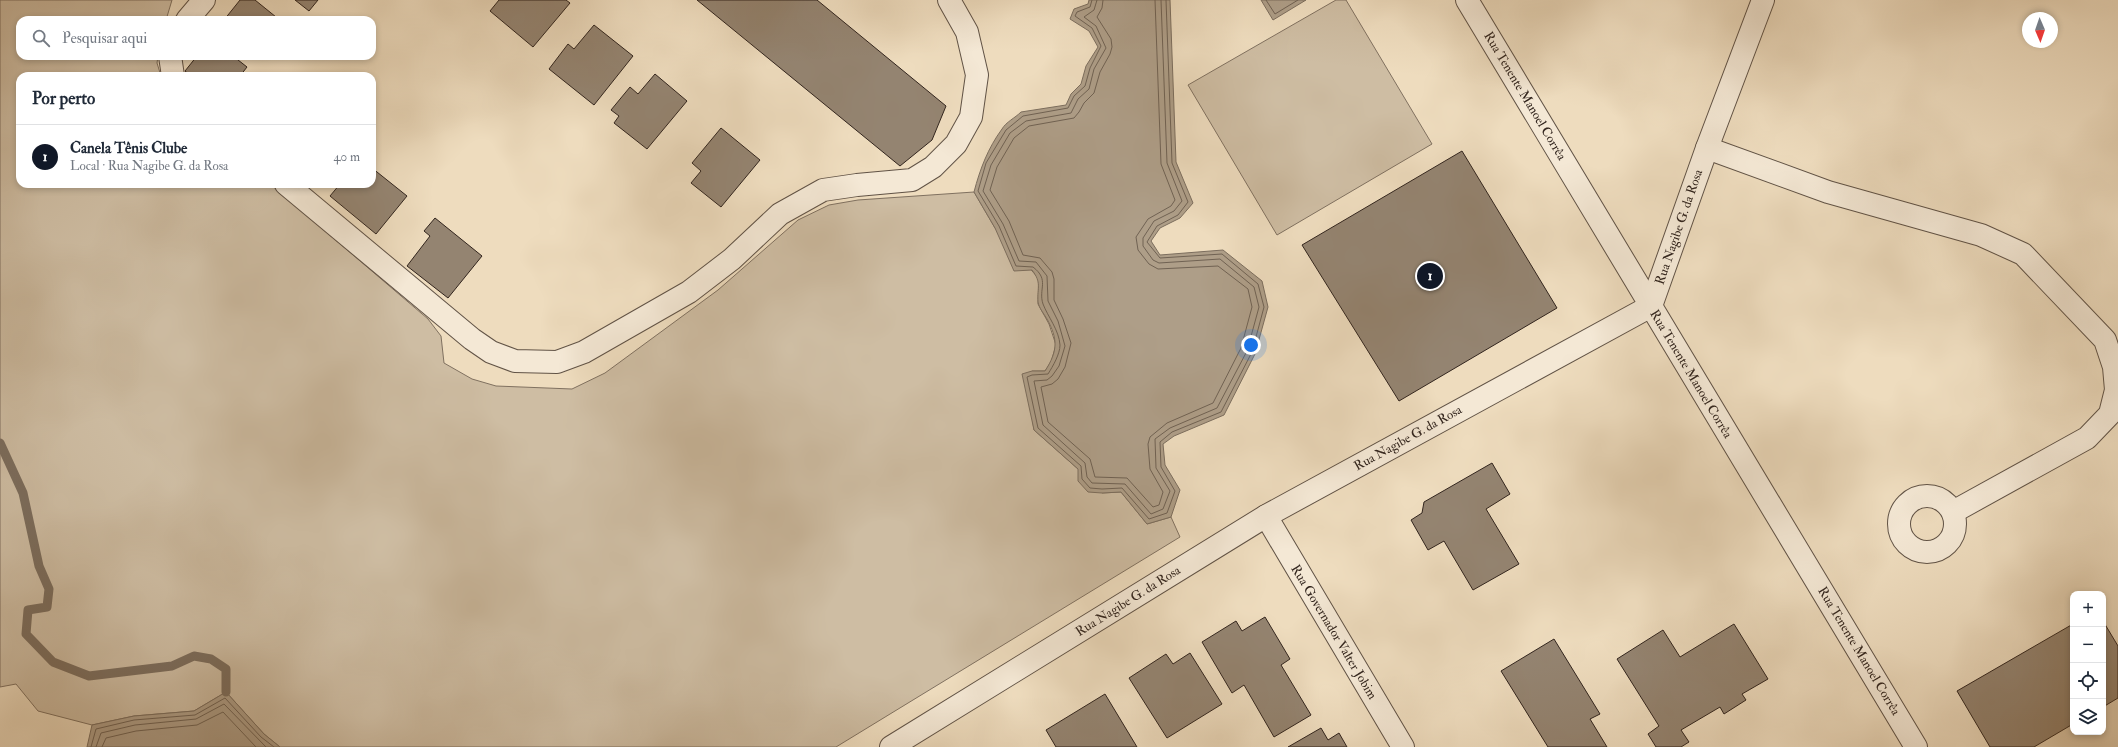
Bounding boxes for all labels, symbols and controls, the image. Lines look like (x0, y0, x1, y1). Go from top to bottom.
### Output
north arrow (2022, 12, 2058, 48)
search box (16, 16, 376, 60)
icon: search (30, 27, 52, 49)
text: Pesquisar aqui (62, 29, 147, 48)
street label: Rua Tenente Manoel Corrêa (1480, 29, 1570, 164)
text: Por perto (32, 88, 95, 109)
text: Canela Tênis Clube (70, 139, 187, 158)
text: 1 (43, 149, 47, 165)
text: 40 m (334, 149, 360, 165)
text: Local · Rua Nagibe G. da Rosa (70, 158, 228, 174)
street label: Rua Nagibe G. da Rosa (1652, 167, 1706, 287)
pin: 1 (1417, 261, 1443, 291)
street label: Rua Tenente Manoel Corrêa (1646, 307, 1736, 442)
your location (1241, 335, 1261, 355)
street label: Rua Nagibe G. da Rosa (1351, 401, 1465, 474)
street label: Rua Nagibe G. da Rosa (1073, 562, 1184, 640)
street label: Rua Governador Valter Jobim (1287, 562, 1381, 702)
street label: Rua Tenente Manoel Corrêa (1814, 584, 1904, 719)
map controls (2070, 591, 2106, 735)
button: + (2070, 591, 2106, 627)
button: − (2070, 627, 2106, 663)
button: locate (2070, 663, 2106, 699)
button: layers (2070, 699, 2106, 735)

